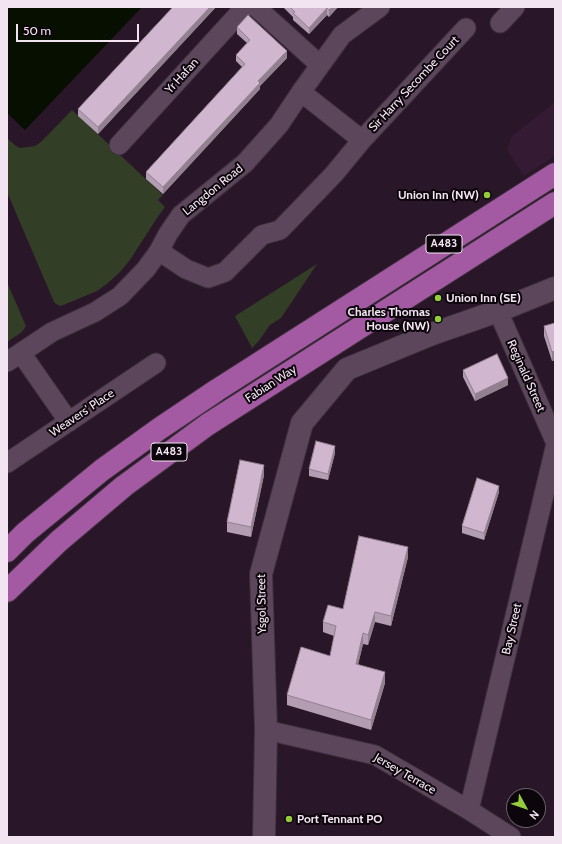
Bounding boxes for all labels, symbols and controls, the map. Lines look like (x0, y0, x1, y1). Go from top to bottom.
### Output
scale bar (18, 16, 141, 42)
text: 50 m (23, 23, 51, 38)
street label: Sir Harry Secombe Court (366, 33, 462, 135)
street label: Yr Hafan (162, 55, 202, 97)
street label: Langdon Road (180, 161, 246, 219)
place label: Union Inn (NW) (398, 188, 479, 202)
marker: Union Inn (NW) (482, 190, 492, 200)
road number: A483 (426, 235, 462, 253)
place label: Union Inn (SE) (446, 291, 521, 305)
marker: Union Inn (SE) (433, 293, 443, 303)
place label: Charles Thomas House (NW) (348, 305, 430, 333)
marker: Charles Thomas House (NW) (433, 314, 443, 324)
street label: Reginald Street (504, 338, 548, 414)
street label: Fabian Way (243, 362, 299, 406)
street label: Weavers' Place (47, 386, 117, 440)
road number: A483 (151, 443, 187, 461)
street label: Ysgol Street (254, 574, 270, 634)
street label: Bay Street (499, 602, 525, 656)
street label: Jersey Terrace (372, 751, 438, 797)
north arrow (506, 788, 546, 828)
text: N (527, 808, 542, 823)
place label: Port Tennant PO (297, 812, 382, 826)
marker: Port Tennant PO (284, 814, 294, 824)

